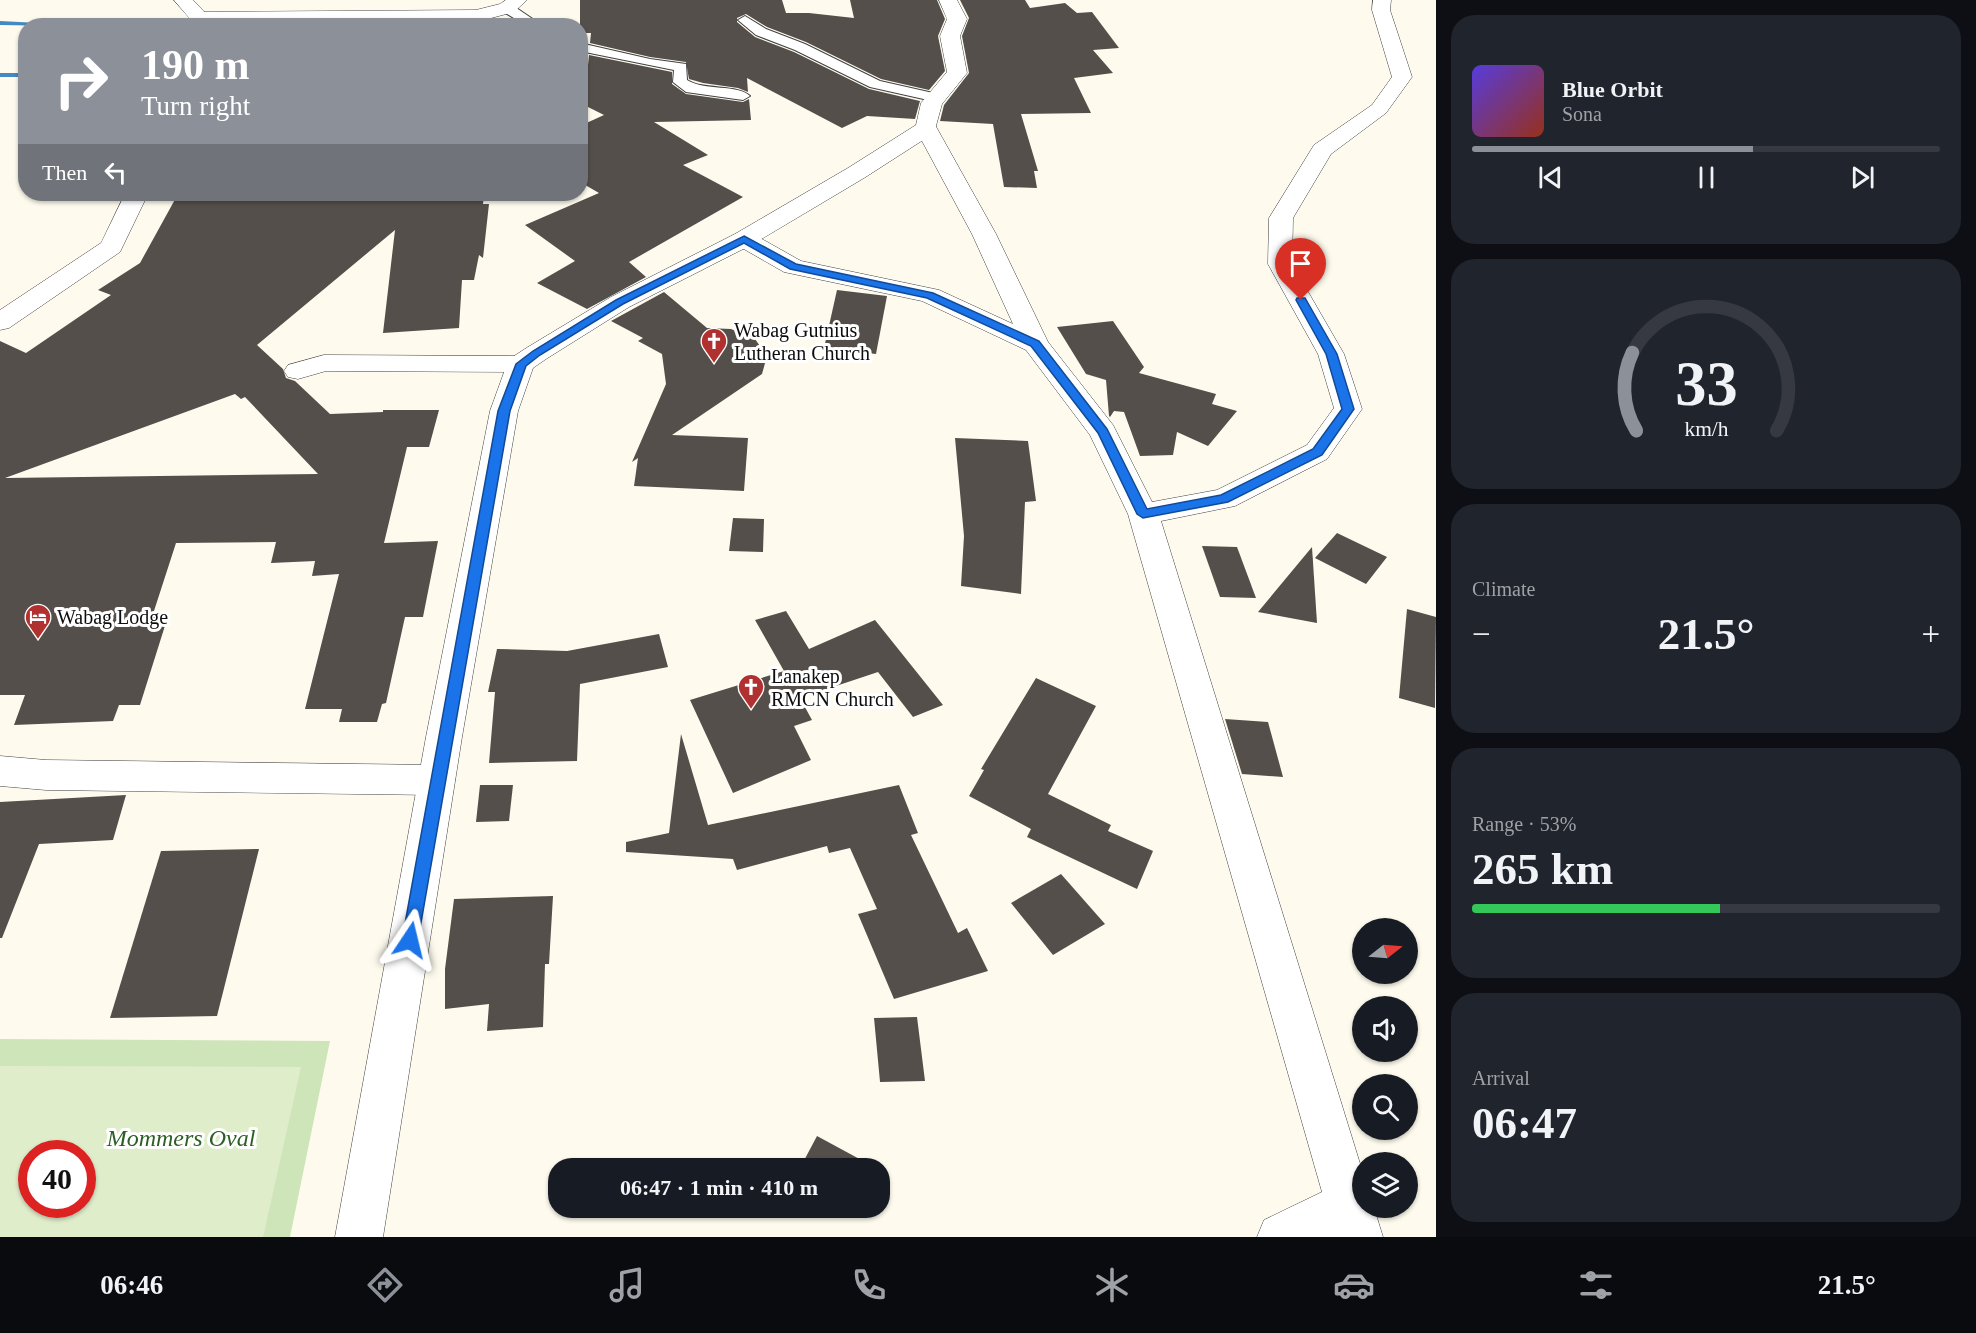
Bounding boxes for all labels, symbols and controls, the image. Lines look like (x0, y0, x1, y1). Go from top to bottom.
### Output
icon: right (42, 42, 120, 120)
text: 190 m (141, 42, 250, 88)
text: Blue Orbit (1562, 77, 1663, 102)
text: Turn right (141, 91, 250, 121)
text: Sona (1562, 103, 1602, 125)
icon: left (99, 156, 132, 189)
text: Then (42, 160, 87, 185)
icon: previous (1534, 161, 1567, 194)
icon: pause (1690, 161, 1723, 194)
icon: next (1846, 161, 1879, 194)
pin (1275, 238, 1326, 300)
icon: arrive (1284, 247, 1317, 280)
place label: Wabag Gutnius Lutheran Church (734, 319, 870, 364)
church icon: Wabag Gutnius Lutheran Church (699, 326, 729, 364)
text: 33 (1675, 349, 1737, 418)
text: km/h (1684, 418, 1728, 442)
text: Climate (1472, 578, 1535, 600)
hotel icon: Wabag Lodge (23, 602, 53, 640)
place label: Wabag Lodge (57, 606, 168, 629)
text: 21.5° (1658, 609, 1754, 659)
text: − (1472, 616, 1491, 652)
text: + (1921, 616, 1940, 652)
place label: Lanakep RMCN Church (771, 665, 894, 710)
church icon: Lanakep RMCN Church (736, 672, 766, 710)
text: Range · 53% (1472, 813, 1576, 835)
text: 265 km (1472, 844, 1613, 894)
position arrow (378, 908, 442, 972)
north arrow (1352, 918, 1418, 984)
map controls (1352, 918, 1418, 1218)
button: sound (1352, 996, 1418, 1062)
text: Arrival (1472, 1067, 1530, 1089)
button: search (1352, 1074, 1418, 1140)
text: 06:47 (1472, 1098, 1577, 1148)
park label: Mommers Oval (106, 1125, 256, 1151)
speed limit sign: 40 (18, 1140, 96, 1218)
button: layers (1352, 1152, 1418, 1218)
text: 06:47 · 1 min · 410 m (620, 1175, 818, 1200)
icon: directions (364, 1264, 406, 1306)
icon: music (606, 1264, 648, 1306)
icon: phone (848, 1264, 890, 1306)
icon: climate (1091, 1264, 1133, 1306)
icon: car (1333, 1264, 1375, 1306)
icon: filters (1575, 1264, 1617, 1306)
text: 06:46 (100, 1270, 163, 1300)
text: 21.5° (1818, 1270, 1876, 1300)

